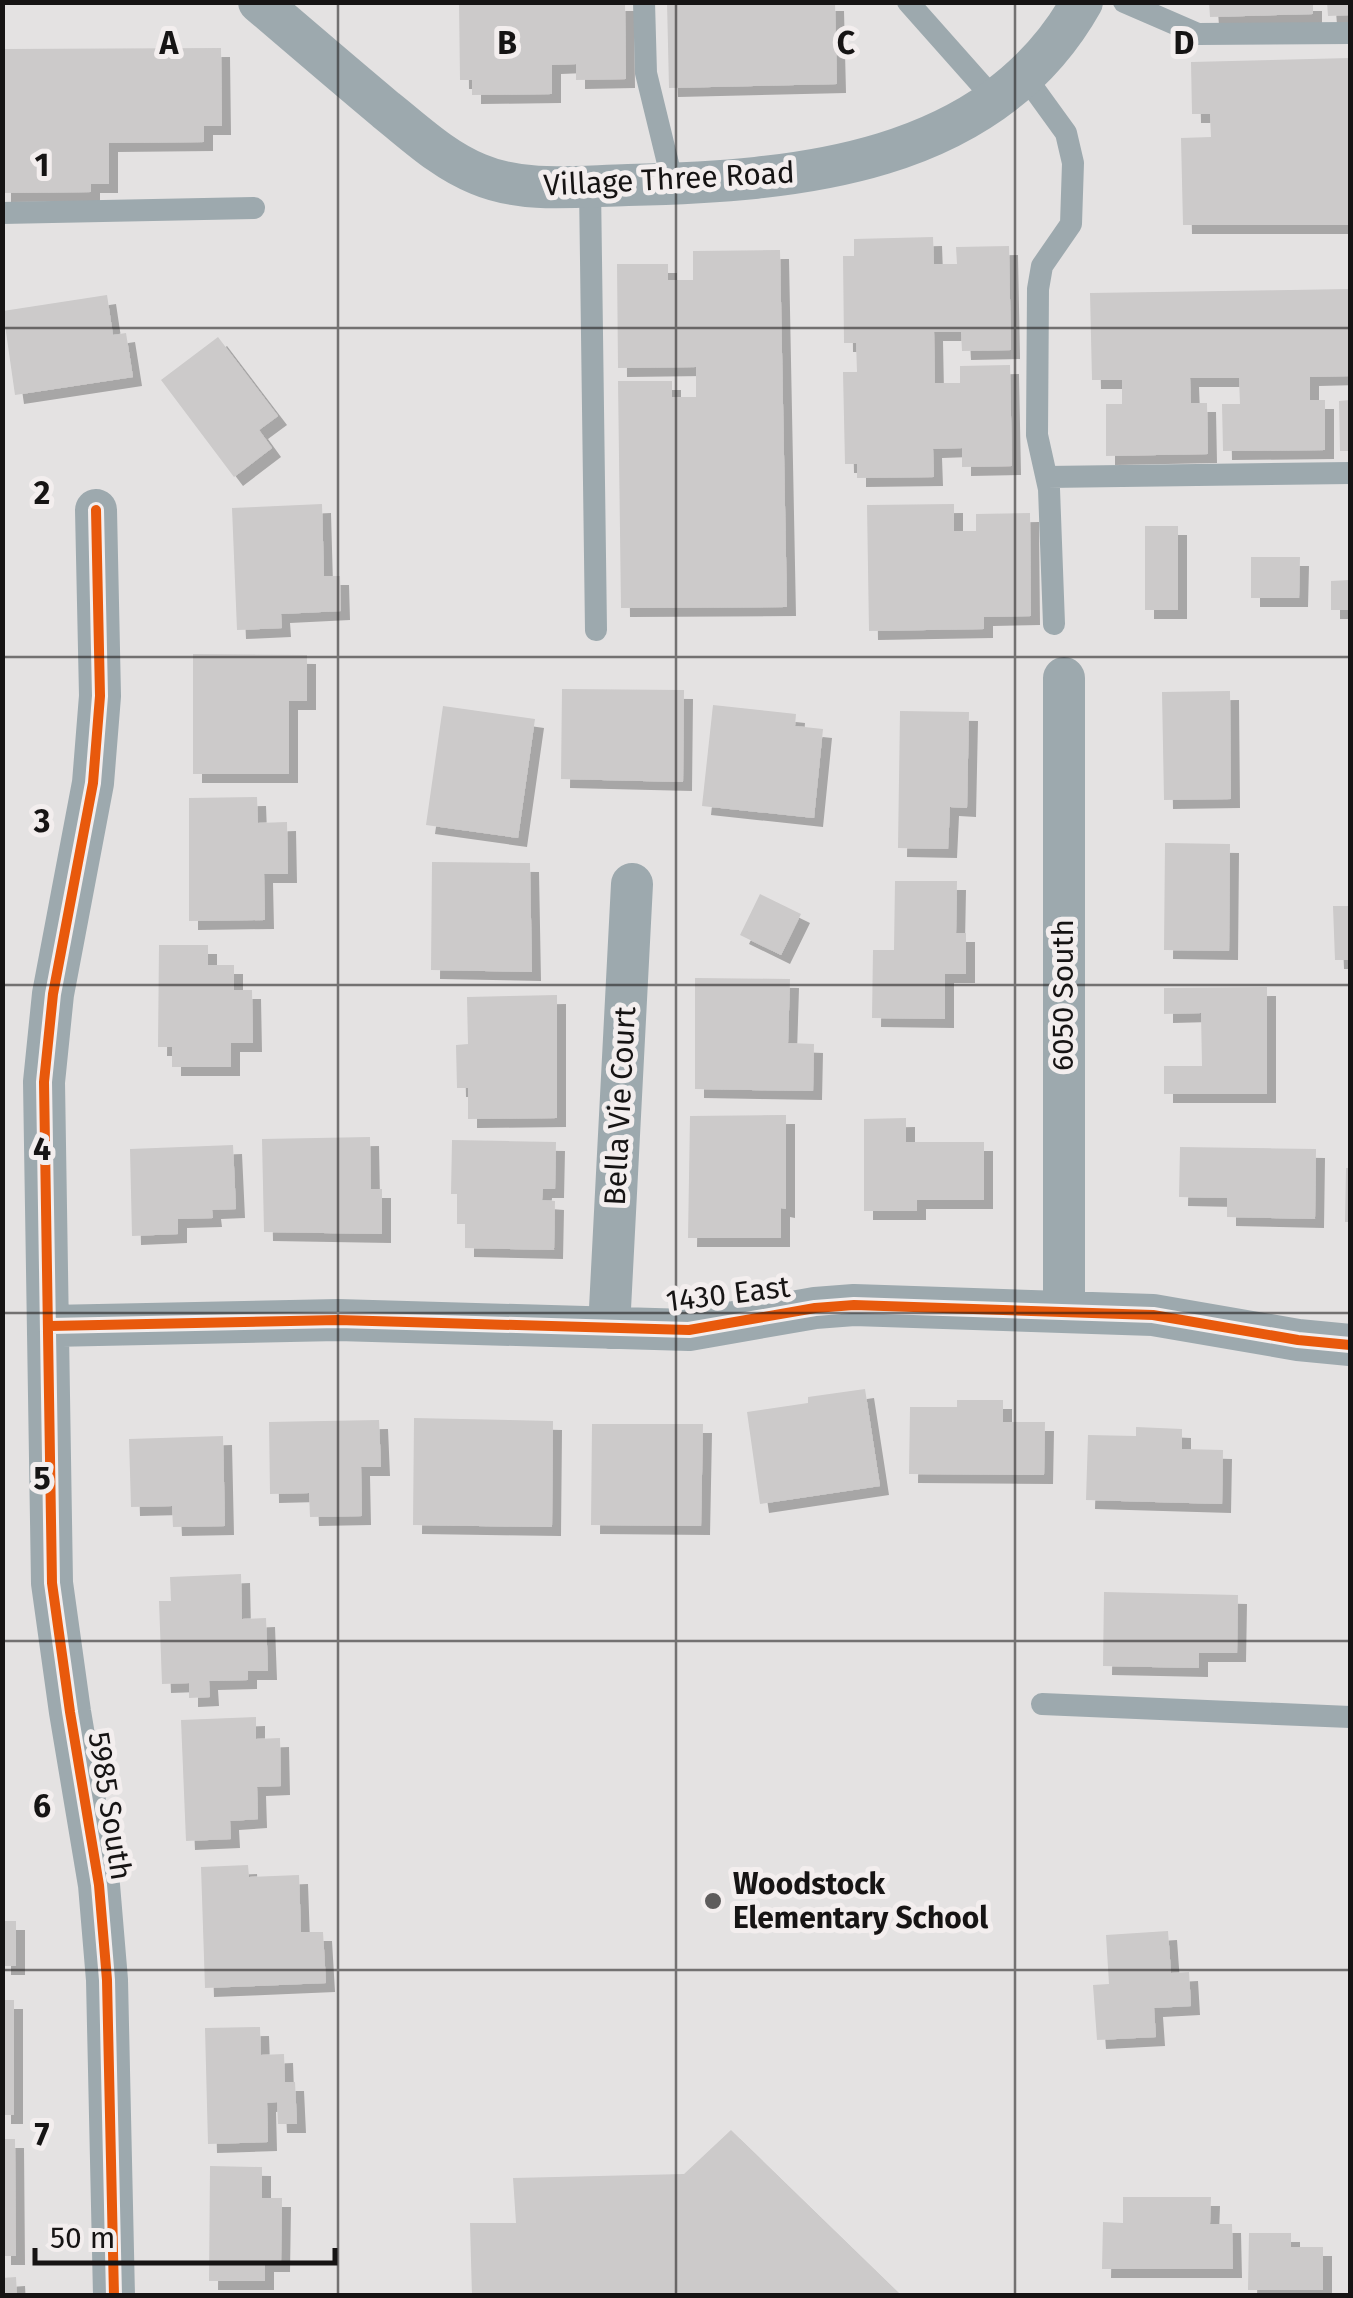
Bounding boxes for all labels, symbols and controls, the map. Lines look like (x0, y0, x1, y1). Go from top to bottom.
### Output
text: A (159, 24, 180, 62)
text: B (497, 24, 517, 62)
text: C (837, 24, 856, 62)
text: D (1174, 24, 1194, 62)
text: 1 (35, 146, 49, 184)
street label: Village Three Road (542, 154, 796, 204)
text: 2 (34, 474, 50, 512)
text: 3 (33, 802, 50, 840)
street label: 6050 South (1045, 919, 1081, 1071)
street label: Bella Vie Court (597, 1005, 643, 1206)
text: 4 (33, 1130, 51, 1168)
street label: 1430 East (664, 1269, 792, 1319)
text: 5 (33, 1459, 51, 1497)
street label: 5985 South (81, 1729, 139, 1883)
text: 6 (33, 1787, 51, 1825)
place label: Woodstock Elementary School (733, 1866, 988, 1936)
marker: Woodstock Elementary School (702, 1890, 724, 1912)
text: 7 (35, 2115, 50, 2153)
scale bar (35, 2203, 335, 2265)
text: 50 m (50, 2220, 115, 2256)

